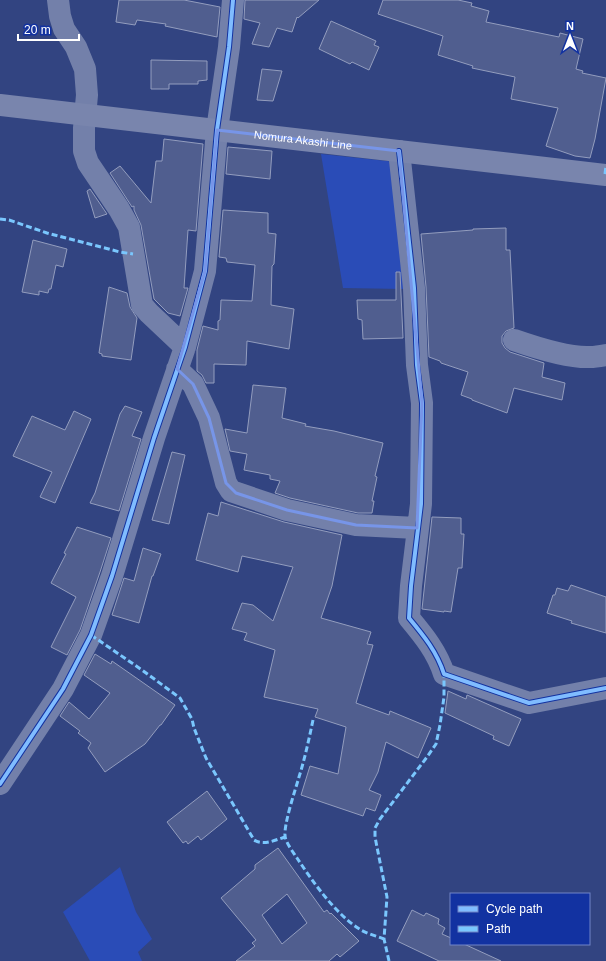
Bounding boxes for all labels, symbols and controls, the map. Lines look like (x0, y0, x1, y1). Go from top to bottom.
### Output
scale bar (18, 16, 79, 42)
north arrow (550, 16, 590, 56)
text: N (566, 20, 574, 32)
text: 20 m (24, 23, 51, 37)
street label: Nomura Akashi Line (253, 128, 353, 152)
legend (450, 893, 590, 945)
text: Cycle path (486, 902, 543, 916)
text: Path (486, 922, 511, 936)

